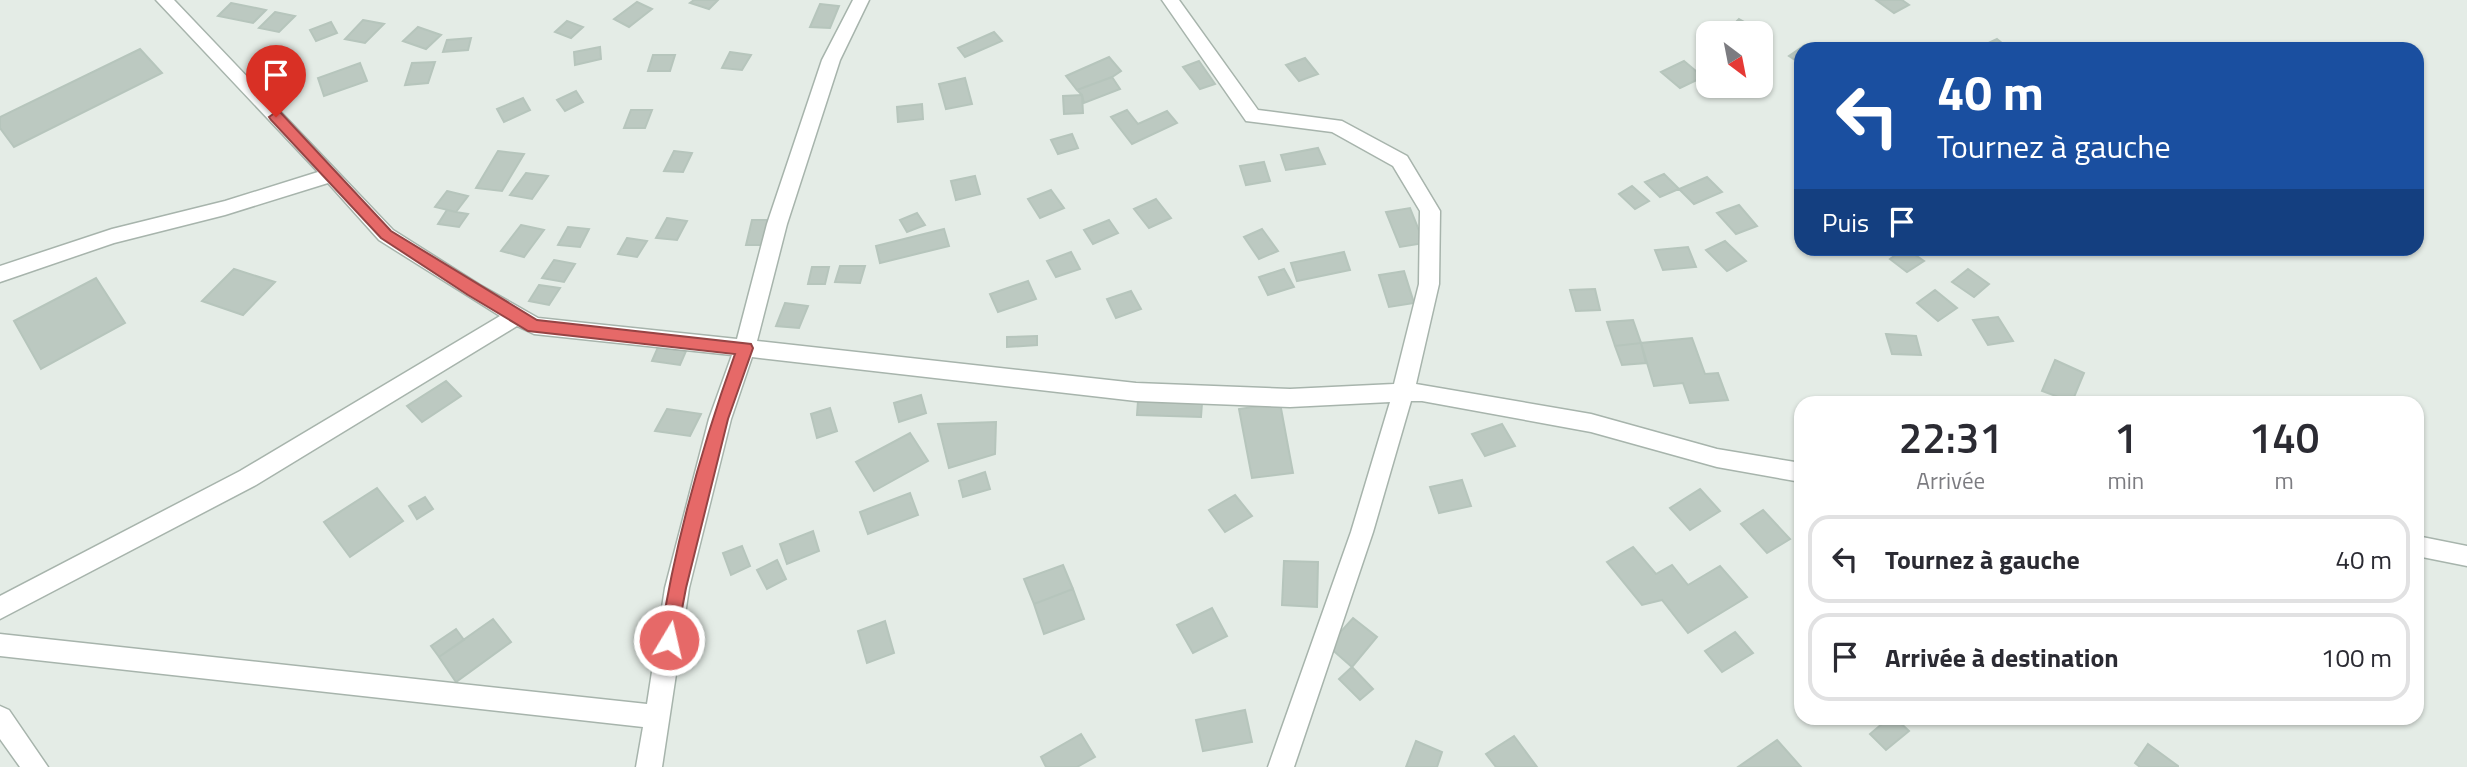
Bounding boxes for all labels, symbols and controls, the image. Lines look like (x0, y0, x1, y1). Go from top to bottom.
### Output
north arrow (1696, 21, 1773, 98)
map controls (1696, 21, 1773, 98)
pin (246, 45, 306, 117)
text: 40 m (1937, 54, 2044, 129)
icon: arrive (257, 56, 295, 94)
icon: left (1822, 70, 1913, 161)
text: Tournez à gauche (1937, 122, 2171, 170)
text: Puis (1822, 203, 1869, 242)
icon: arrive (1883, 203, 1921, 241)
text: 22:31 (1899, 405, 2003, 469)
text: 1 (2114, 405, 2138, 469)
text: 140 (2249, 405, 2319, 469)
text: Arrivée (1916, 463, 1985, 498)
text: min (2107, 463, 2144, 498)
text: m (2274, 463, 2294, 498)
icon: left (1826, 540, 1864, 578)
text: Tournez à gauche (1885, 540, 2080, 579)
text: 40 m (2335, 540, 2392, 579)
position arrow (632, 603, 706, 677)
icon: arrive (1826, 638, 1864, 676)
text: Arrivée à destination (1885, 638, 2119, 677)
text: 100 m (2321, 638, 2392, 677)

